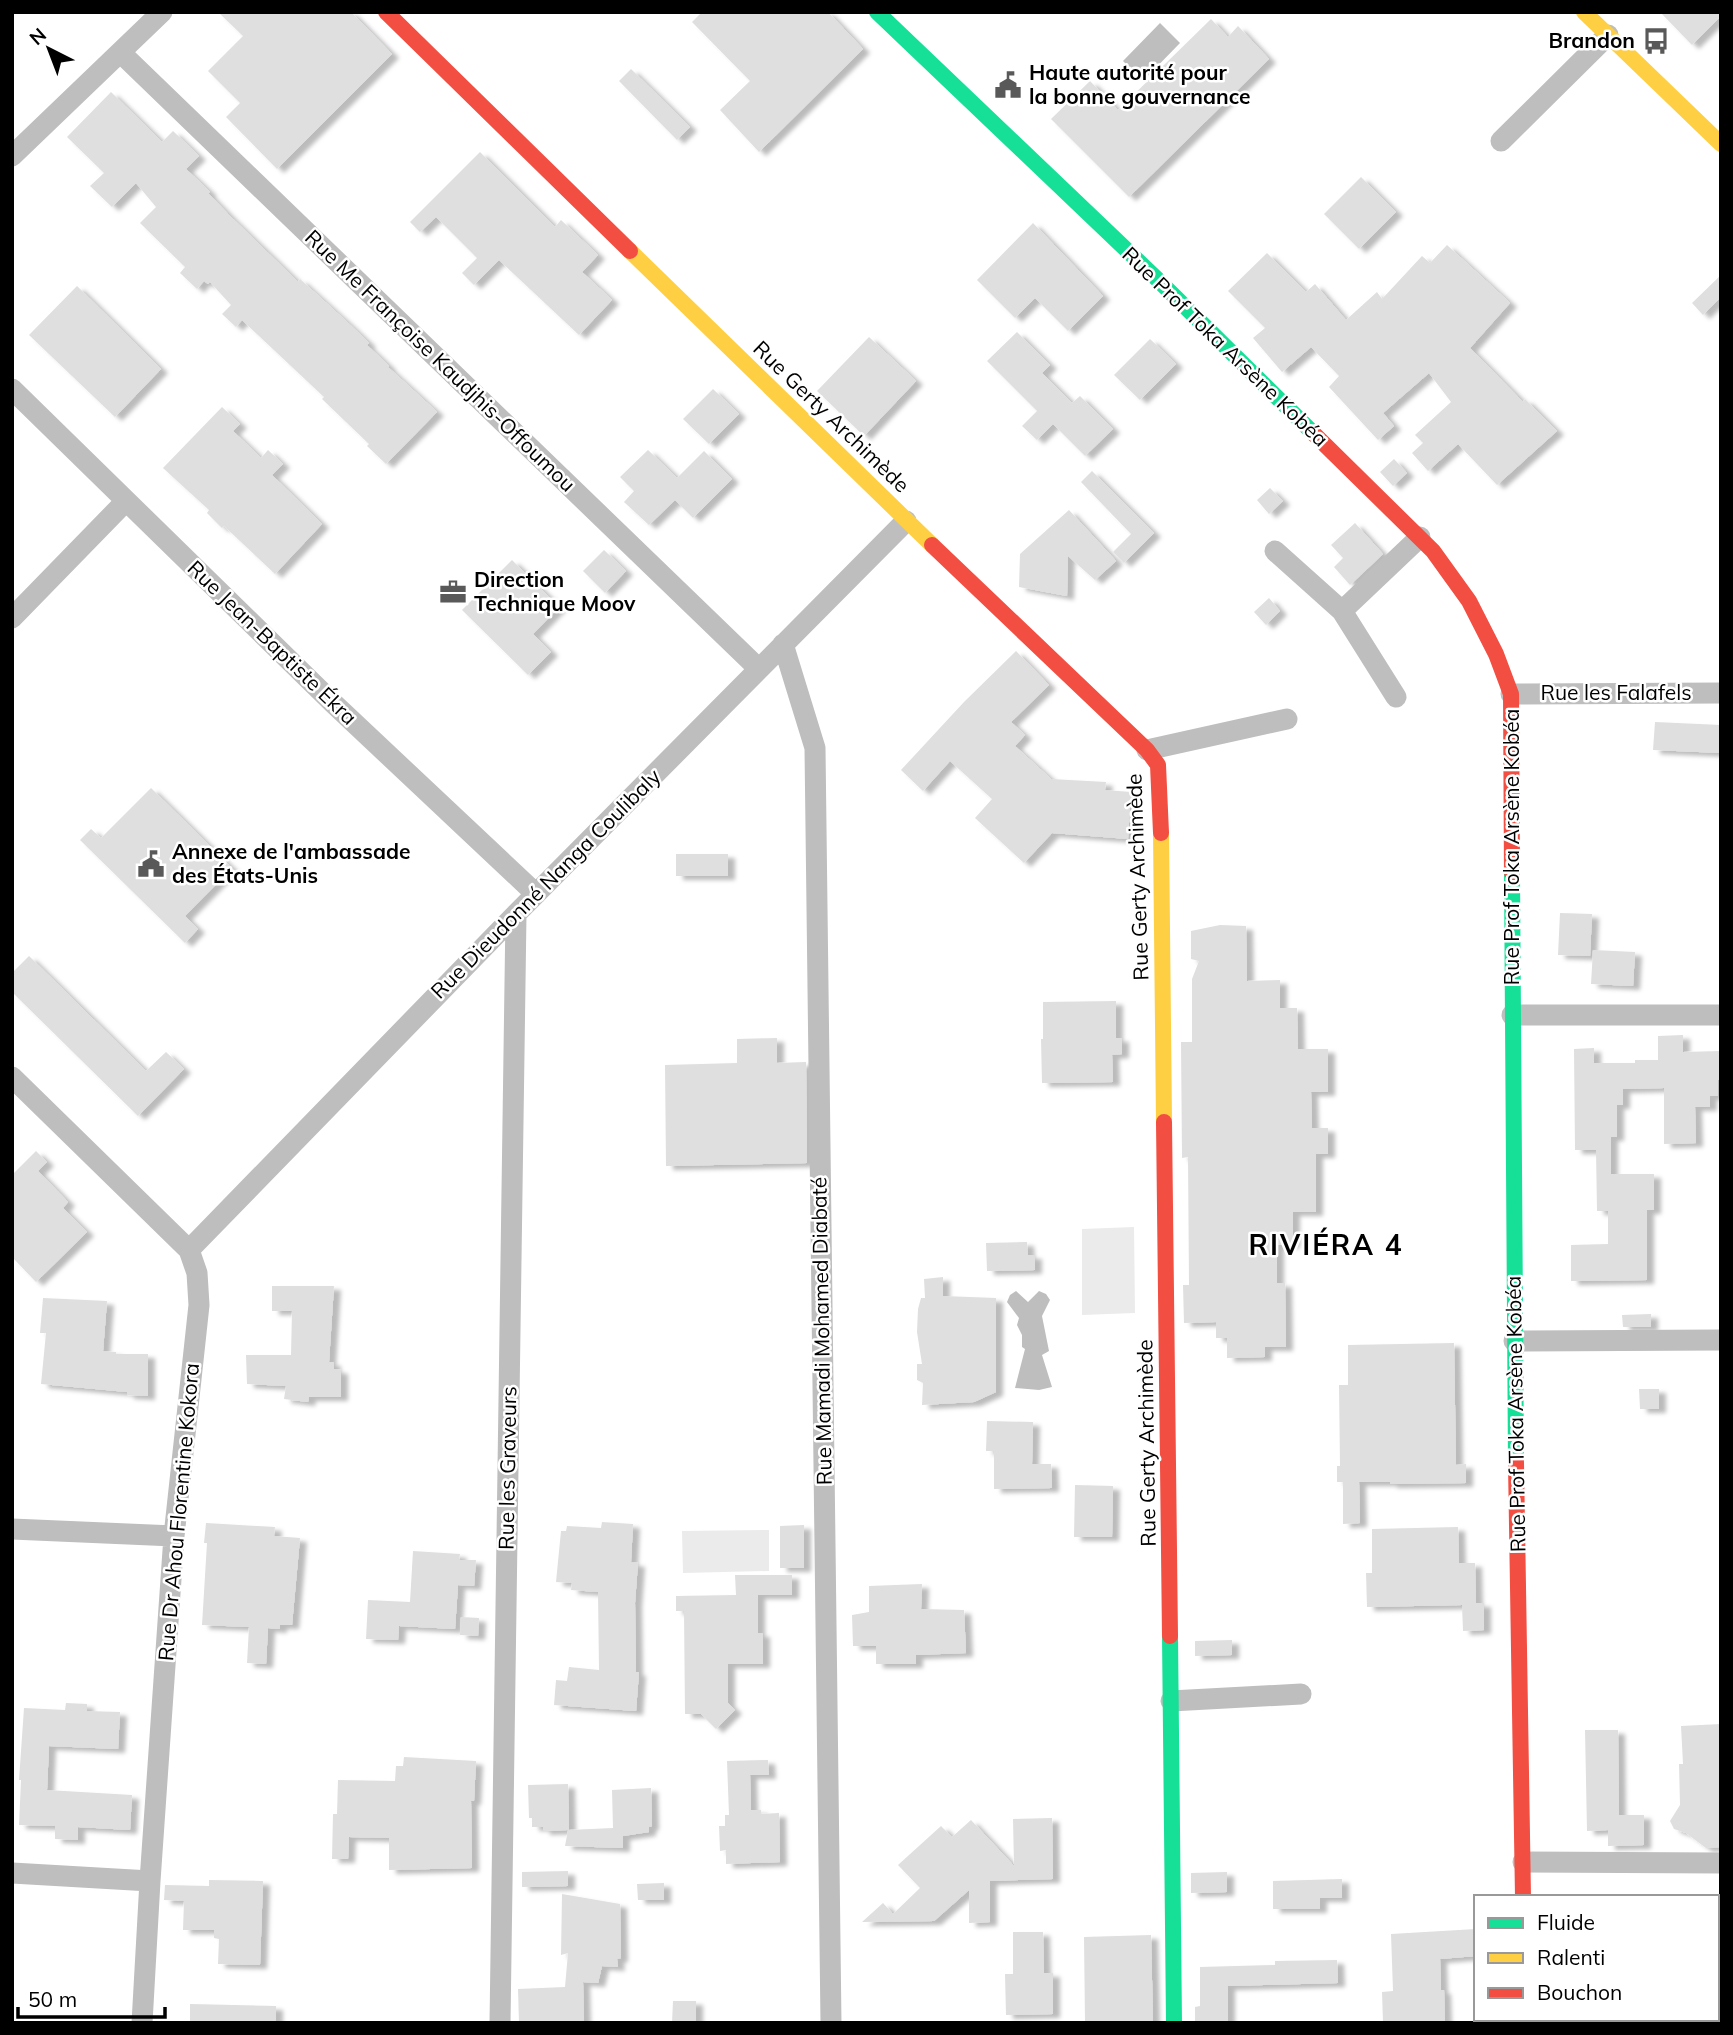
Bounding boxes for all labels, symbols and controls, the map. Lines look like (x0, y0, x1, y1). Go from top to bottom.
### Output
north arrow (14, 14, 84, 84)
text: N (24, 23, 51, 50)
bus stop icon: Brandon (1641, 26, 1671, 56)
place label: Brandon (1549, 27, 1635, 53)
place label: Haute autorité pour la bonne gouvernance (1029, 59, 1251, 109)
public building icon: Haute autorité pour la bonne gouvernance (993, 70, 1023, 100)
street label: Rue Me Françoise Kaudjhis-Offoumou (300, 224, 581, 497)
street label: Rue Prof Toka Arsène Kobéa (1117, 241, 1334, 452)
street label: Rue Gerty Archimède (748, 335, 915, 498)
street label: Rue Jean-Baptiste Ékra (183, 555, 363, 730)
place label: Direction Technique Moov (474, 566, 636, 616)
office icon: Direction Technique Moov (438, 577, 468, 607)
street label: Rue les Falafels (1540, 679, 1692, 705)
street label: Rue Prof Toka Arsène Kobéa (1498, 709, 1524, 985)
street label: Rue Dieudonné Nanga Coulibaly (425, 763, 666, 1004)
street label: Rue Gerty Archimède (1120, 773, 1154, 981)
place label: Annexe de l'ambassade des États-Unis (172, 838, 410, 888)
public building icon: Annexe de l'ambassade des États-Unis (136, 849, 166, 879)
street label: Rue Mamadi Mohamed Diabaté (805, 1177, 837, 1485)
district label: RIVIÉRA 4 (1248, 1227, 1404, 1262)
street label: Rue Prof Toka Arsène Kobéa (1500, 1276, 1530, 1552)
street label: Rue Gerty Archimède (1131, 1339, 1161, 1547)
street label: Rue Dr Ahou Florentine Kokora (152, 1362, 204, 1662)
street label: Rue les Graveurs (493, 1386, 521, 1550)
legend (1474, 1895, 1719, 2021)
text: Fluide (1537, 1909, 1595, 1935)
text: Ralenti (1537, 1944, 1605, 1970)
scale bar (18, 1976, 164, 2020)
text: Bouchon (1537, 1979, 1622, 2005)
text: 50 m (28, 1986, 77, 2012)

